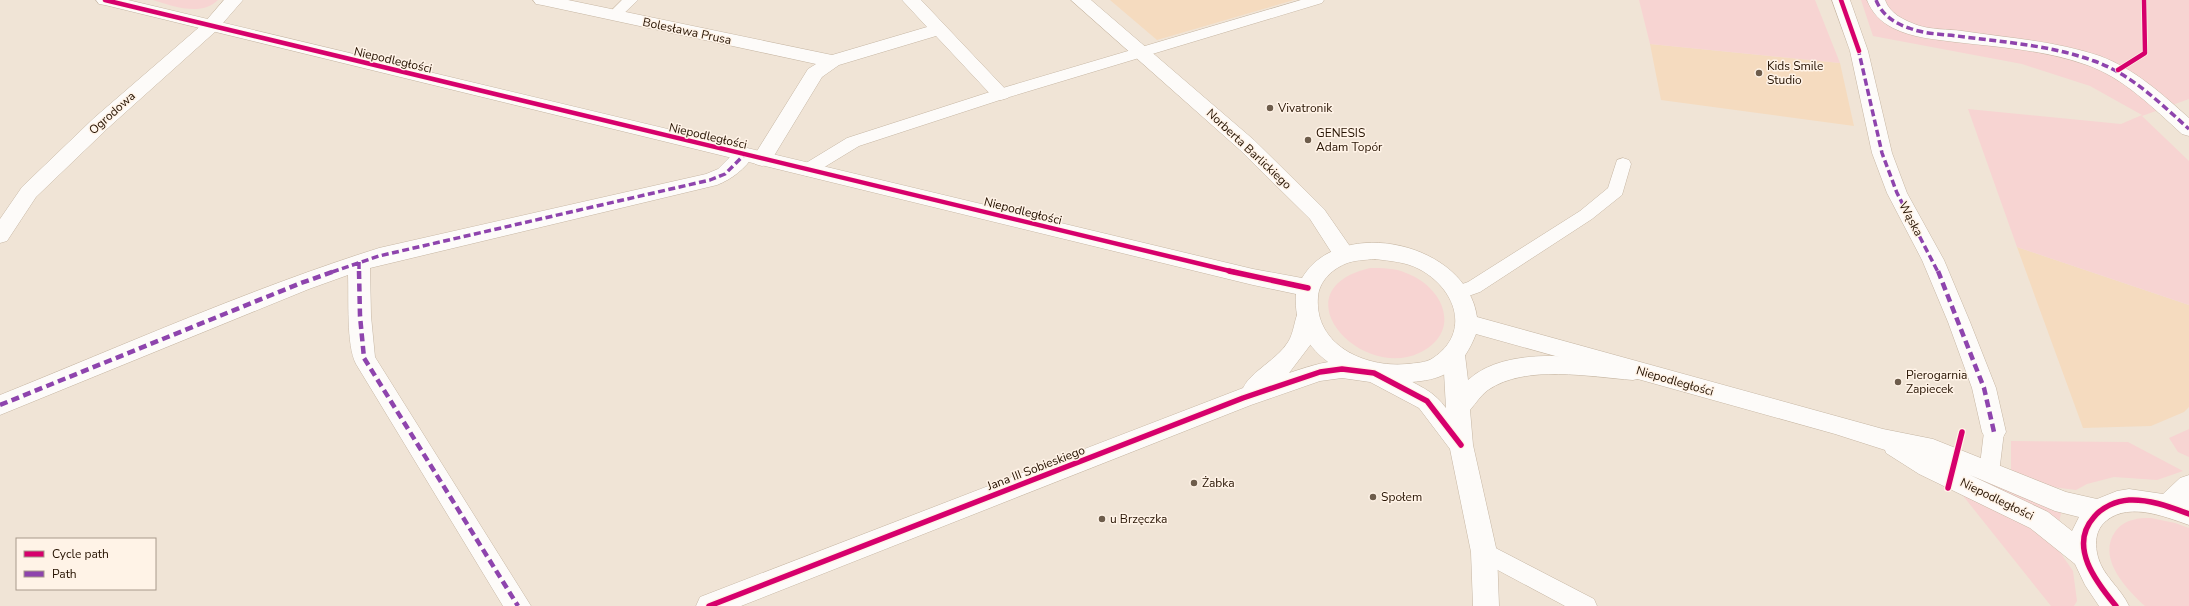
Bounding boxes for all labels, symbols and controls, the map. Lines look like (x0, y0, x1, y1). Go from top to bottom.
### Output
street label: Bolesława Prusa (641, 14, 733, 48)
street label: Niepodległości (352, 43, 434, 77)
place label: Kids Smile Studio (1767, 58, 1823, 88)
marker: Kids Smile Studio (1754, 68, 1764, 78)
street label: Ogrodowa (85, 88, 139, 138)
place label: Vivatronik (1277, 100, 1333, 116)
marker: Vivatronik (1265, 103, 1275, 113)
street label: Norberta Barlickiego (1203, 105, 1295, 193)
street label: Niepodległości (667, 119, 749, 153)
place label: GENESIS Adam Topór (1316, 125, 1383, 155)
marker: GENESIS Adam Topór (1303, 135, 1313, 145)
street label: Niepodległości (982, 194, 1064, 228)
street label: Wąska (1895, 199, 1927, 239)
street label: Niepodległości (1634, 362, 1716, 400)
place label: Pierogarnia Zapiecek (1906, 367, 1967, 397)
marker: Pierogarnia Zapiecek (1893, 377, 1903, 387)
street label: Jana III Sobieskiego (984, 442, 1088, 494)
street label: Niepodległości (1958, 474, 2036, 524)
place label: Żabka (1202, 475, 1235, 491)
marker: Żabka (1189, 478, 1199, 488)
place label: Społem (1381, 489, 1422, 505)
marker: Społem (1368, 492, 1378, 502)
place label: u Brzęczka (1110, 511, 1167, 527)
marker: u Brzęczka (1097, 514, 1107, 524)
legend (16, 538, 156, 590)
text: Cycle path (52, 546, 109, 562)
text: Path (52, 566, 77, 582)

